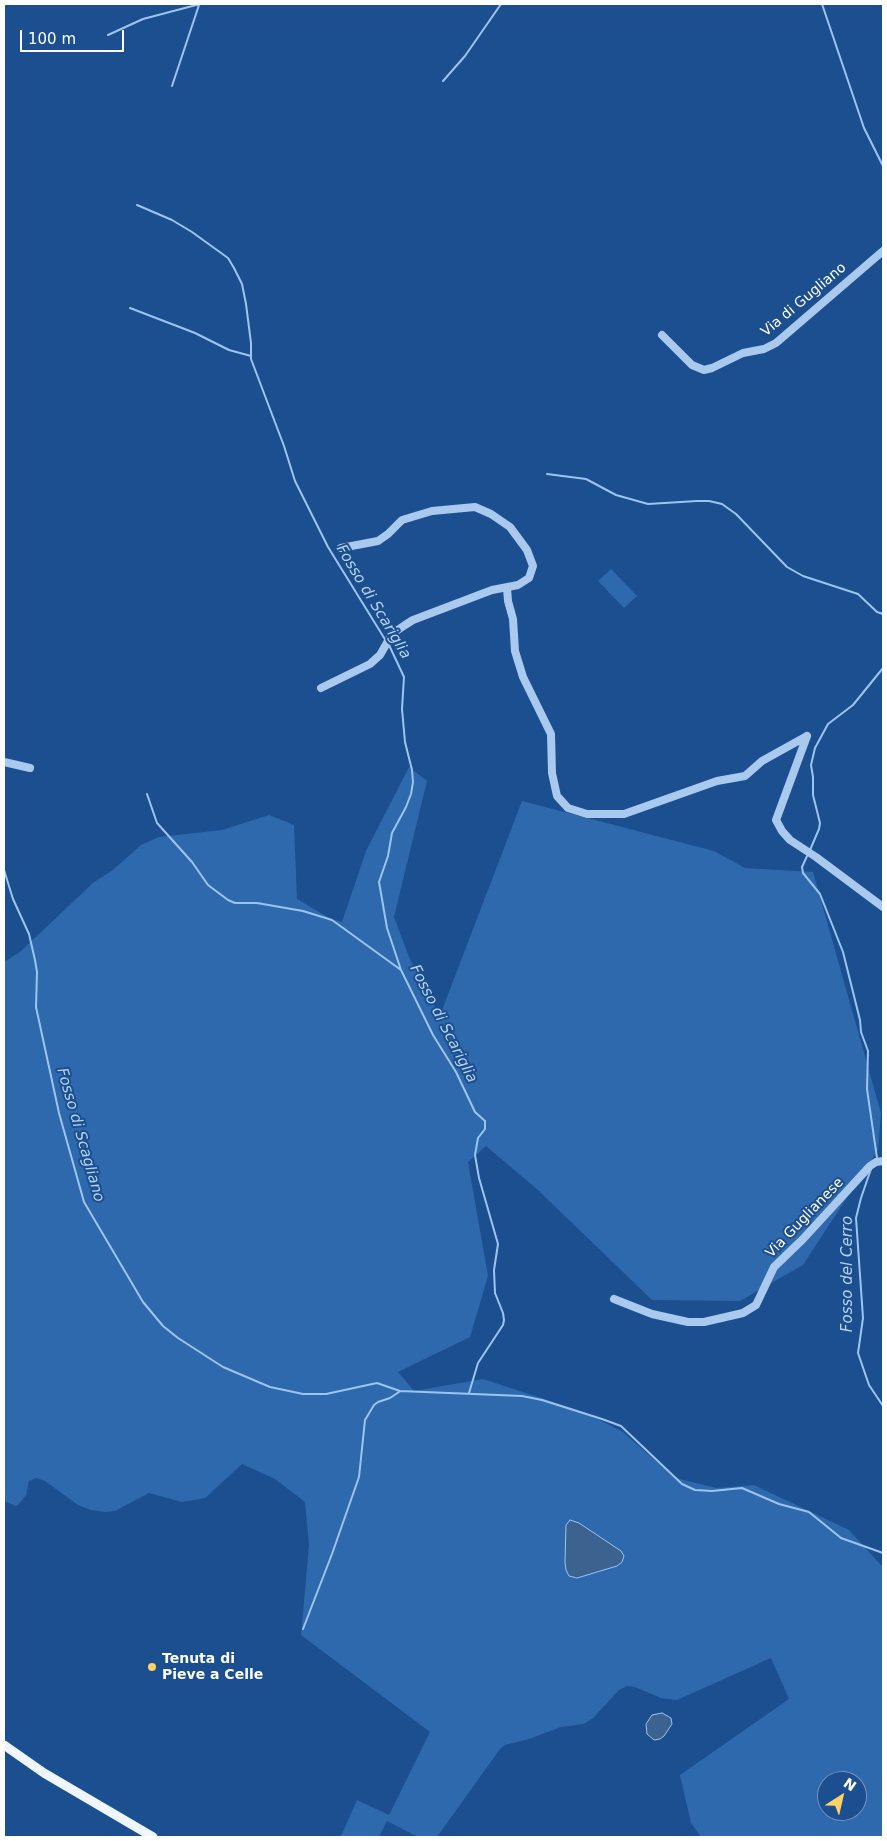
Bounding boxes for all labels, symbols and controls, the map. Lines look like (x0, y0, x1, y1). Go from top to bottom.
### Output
scale bar (22, 20, 126, 52)
text: 100 m (28, 30, 76, 48)
street label: Via di Gugliano (758, 260, 850, 340)
water label: Fosso di Scariglia (332, 542, 414, 662)
water label: Fosso di Scariglia (405, 962, 481, 1086)
water label: Fosso di Scagliano (52, 1066, 108, 1204)
street label: Via Guglianese (763, 1175, 847, 1261)
water label: Fosso del Cerro (839, 1216, 857, 1332)
place label: Tenuta di Pieve a Celle (162, 1651, 263, 1684)
marker: Tenuta di Pieve a Celle (146, 1661, 158, 1673)
north arrow (817, 1771, 867, 1821)
text: N (841, 1775, 859, 1794)

